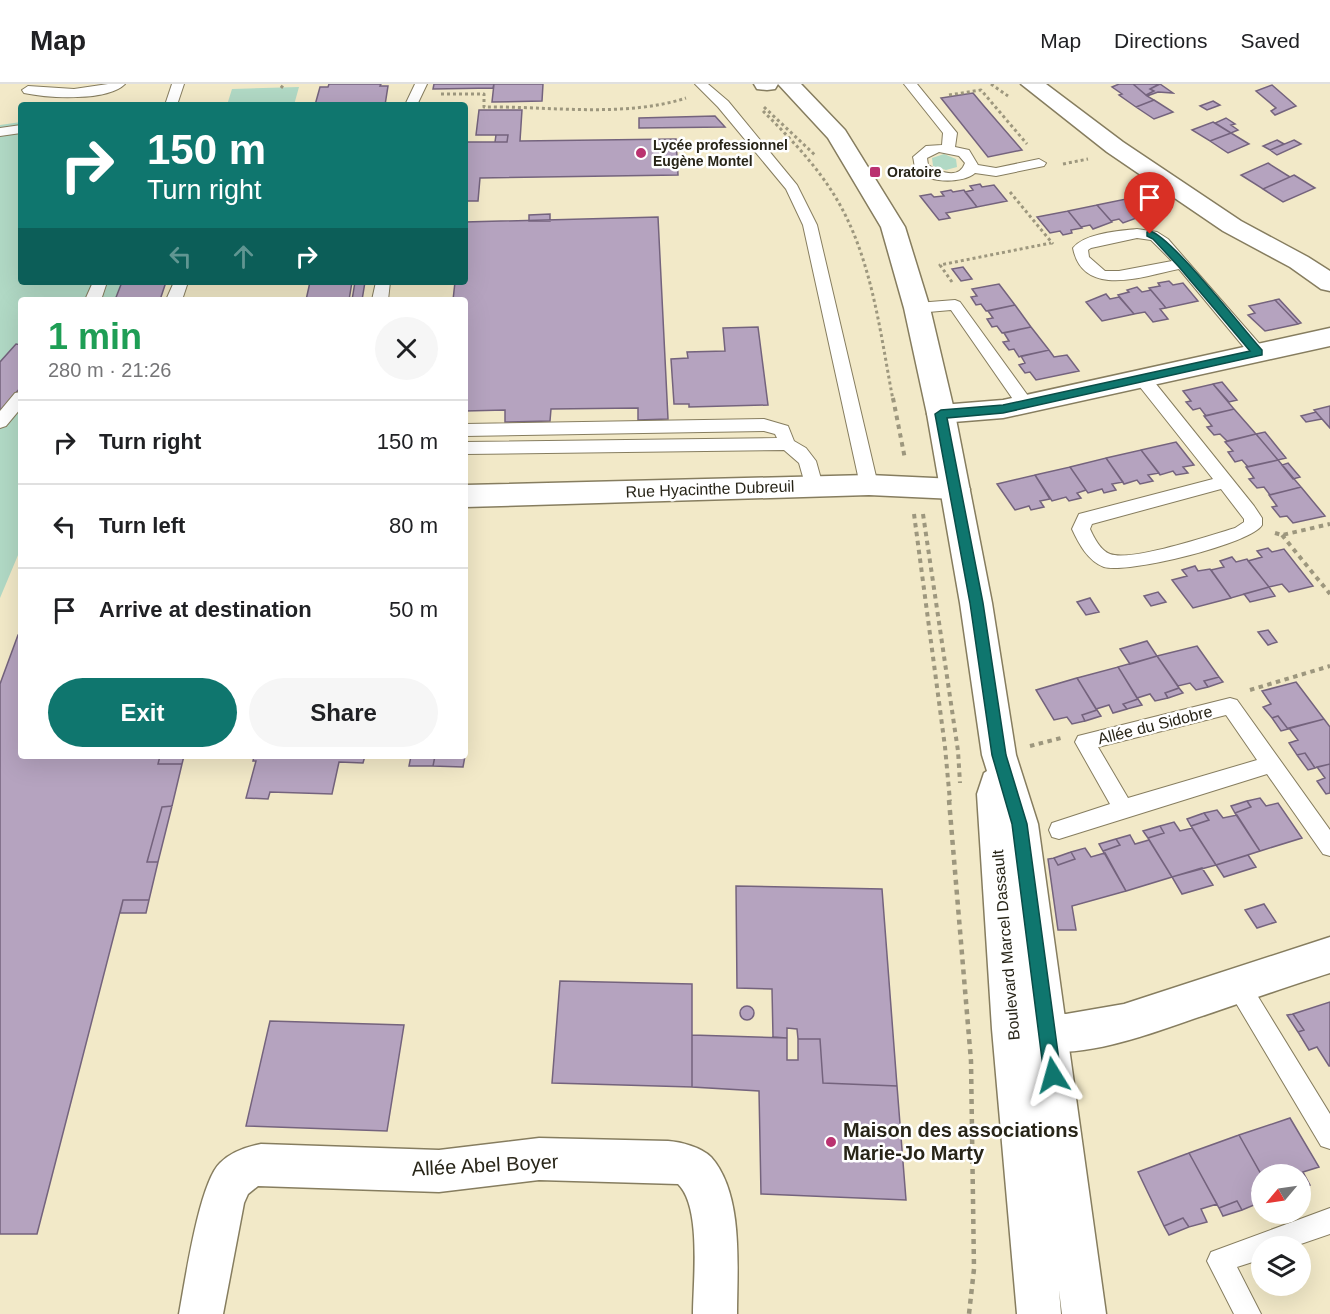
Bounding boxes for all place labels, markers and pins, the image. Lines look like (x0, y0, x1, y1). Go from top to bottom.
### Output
place label: Lycée professionnel Eugène Montel (653, 137, 788, 169)
marker: Lycée professionnel Eugène Montel (634, 146, 648, 160)
place label: Oratoire (887, 164, 942, 180)
marker: Oratoire (868, 165, 882, 179)
pin (1124, 172, 1175, 234)
place label: Maison des associations Marie-Jo Marty (843, 1119, 1079, 1164)
marker: Maison des associations Marie-Jo Marty (824, 1135, 838, 1149)

